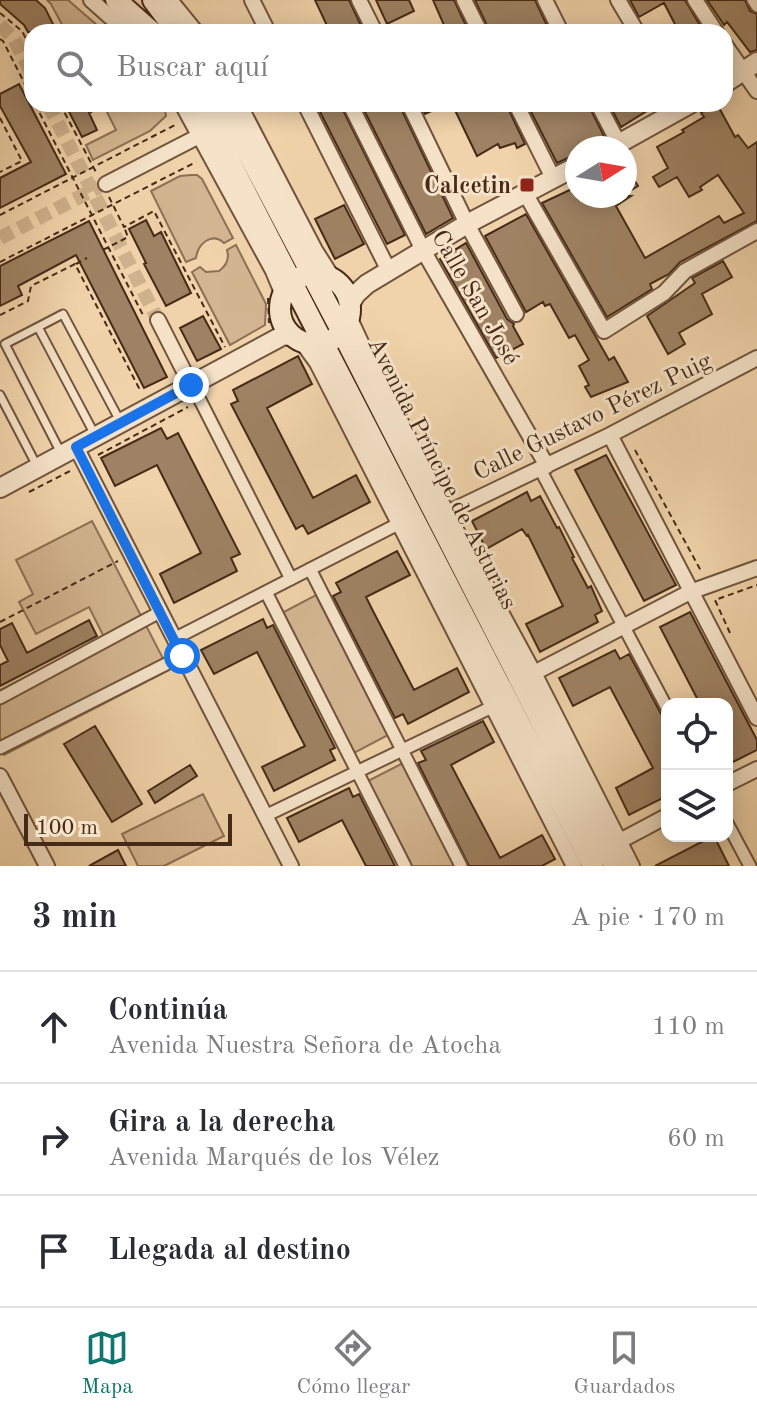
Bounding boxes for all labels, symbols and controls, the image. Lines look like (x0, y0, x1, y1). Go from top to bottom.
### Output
search box (24, 24, 733, 112)
icon: search (52, 46, 96, 90)
text: Buscar aquí (116, 53, 268, 83)
north arrow (565, 136, 637, 208)
place label: Calcetin (424, 175, 511, 199)
marker: Calcetin (518, 176, 536, 194)
street label: Calle San José (426, 226, 523, 370)
street label: Avenida Príncipe de Asturias (362, 334, 520, 614)
street label: Calle Gustavo Pérez Puig (470, 350, 716, 486)
route end (173, 367, 209, 403)
route start (164, 638, 200, 674)
map controls (661, 698, 733, 842)
button: locate (661, 698, 733, 770)
button: layers (661, 770, 733, 842)
scale bar (24, 810, 232, 846)
text: 100 m (36, 817, 98, 839)
text: 3 min (32, 901, 117, 935)
text: A pie · 170 m (570, 905, 725, 931)
text: Continúa (108, 996, 228, 1026)
icon: ahead (32, 1005, 76, 1049)
text: 110 m (652, 1014, 725, 1040)
text: Avenida Nuestra Señora de Atocha (108, 1033, 501, 1059)
text: Gira a la derecha (108, 1108, 335, 1138)
icon: right (32, 1117, 76, 1161)
text: 60 m (667, 1126, 725, 1152)
text: Avenida Marqués de los Vélez (108, 1145, 439, 1171)
icon: arrive (32, 1229, 76, 1273)
text: Llegada al destino (108, 1236, 351, 1266)
tab: Mapa (82, 1326, 133, 1401)
tab: Cómo llegar (296, 1326, 410, 1401)
tab: Guardados (574, 1326, 675, 1401)

